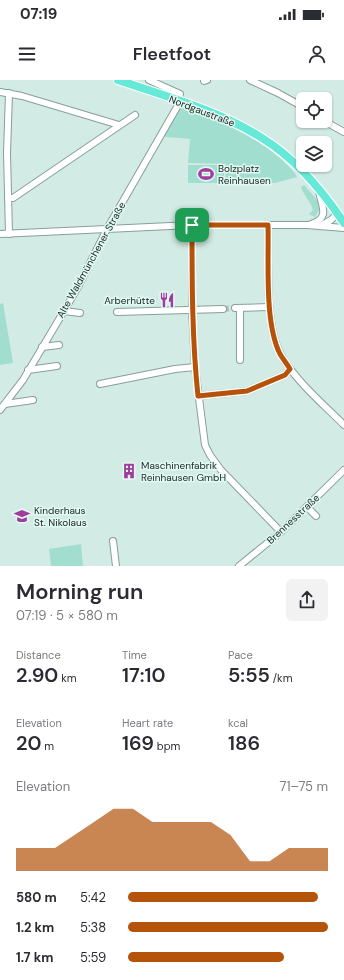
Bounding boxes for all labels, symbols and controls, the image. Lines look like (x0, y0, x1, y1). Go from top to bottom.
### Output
text: 07:19 (20, 4, 57, 24)
text: Fleetfoot (133, 42, 211, 66)
icon: menu (16, 43, 38, 65)
icon: person (306, 43, 328, 65)
street label: Nordgaustraße (167, 92, 237, 130)
map controls (296, 92, 332, 172)
button: locate (296, 92, 332, 128)
button: layers (296, 136, 332, 172)
place label: Bolzplatz Reinhausen (218, 162, 271, 187)
sports icon: Bolzplatz Reinhausen (197, 165, 215, 183)
street label: Alte Waldmünchener Straße (54, 200, 128, 320)
pin (175, 208, 209, 242)
icon: arrive (181, 214, 203, 236)
restaurant icon: Arberhütte (158, 291, 176, 309)
place label: Arberhütte (104, 294, 155, 307)
place label: Maschinenfabrik Reinhausen GmbH (141, 459, 226, 484)
building icon: Maschinenfabrik Reinhausen GmbH (120, 462, 138, 480)
street label: Brennesstraße (264, 491, 322, 547)
place label: Kinderhaus St. Nikolaus (34, 504, 87, 529)
school or university icon: Kinderhaus St. Nikolaus (13, 507, 31, 525)
text: Morning run (16, 577, 143, 606)
button: share (286, 579, 328, 621)
text: 07:19 · 5 × 580 m (16, 607, 118, 624)
text: Distance (16, 648, 61, 662)
text: Time (122, 648, 147, 662)
text: Pace (228, 648, 253, 662)
text: 2.90 (16, 662, 58, 688)
text: 17:10 (122, 662, 165, 688)
text: 5:55 (228, 662, 270, 688)
text: km (58, 671, 77, 685)
text: /km (270, 671, 292, 685)
text: Elevation (16, 716, 62, 730)
text: Heart rate (122, 716, 173, 730)
text: kcal (228, 716, 248, 730)
text: 20 (16, 730, 41, 756)
text: 169 (122, 730, 154, 756)
text: 186 (228, 730, 260, 756)
text: m (41, 739, 54, 753)
text: bpm (154, 739, 180, 753)
text: Elevation (16, 778, 70, 795)
text: 71–75 m (279, 778, 328, 795)
text: 580 m (16, 889, 57, 906)
text: 5:42 (80, 889, 106, 906)
text: 1.2 km (16, 919, 54, 936)
text: 5:38 (80, 919, 106, 936)
text: 1.7 km (16, 949, 53, 966)
text: 5:59 (80, 949, 106, 966)

